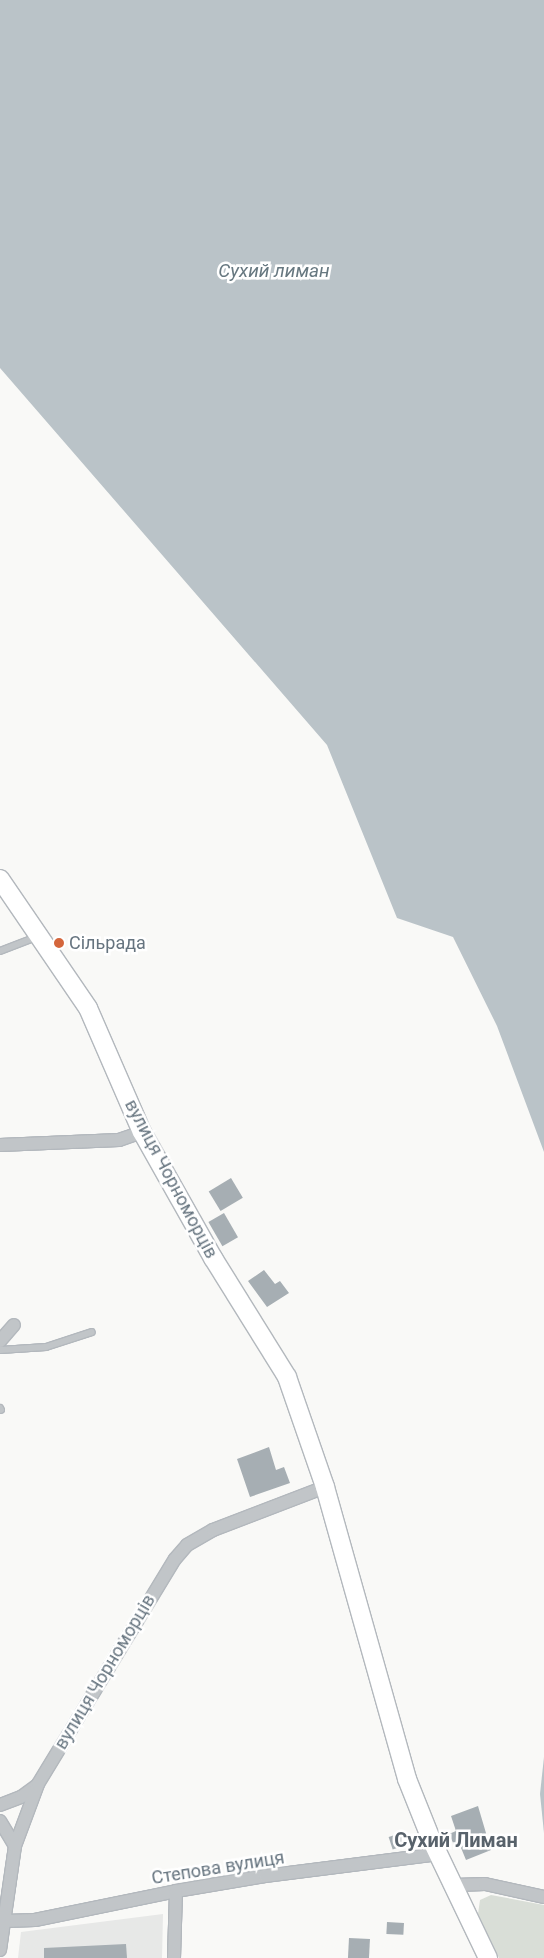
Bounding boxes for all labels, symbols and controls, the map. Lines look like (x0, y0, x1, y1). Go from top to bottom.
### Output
water label: Сухий лиман (218, 260, 330, 282)
place label: Сільрада (69, 932, 146, 954)
marker: Сільрада (53, 937, 65, 949)
street label: вулиця Чорноморців (120, 1096, 222, 1262)
street label: вулиця Чорноморців (50, 1591, 160, 1753)
district label: Сухий Лиман (394, 1828, 518, 1852)
street label: Степова вулиця (150, 1847, 286, 1889)

